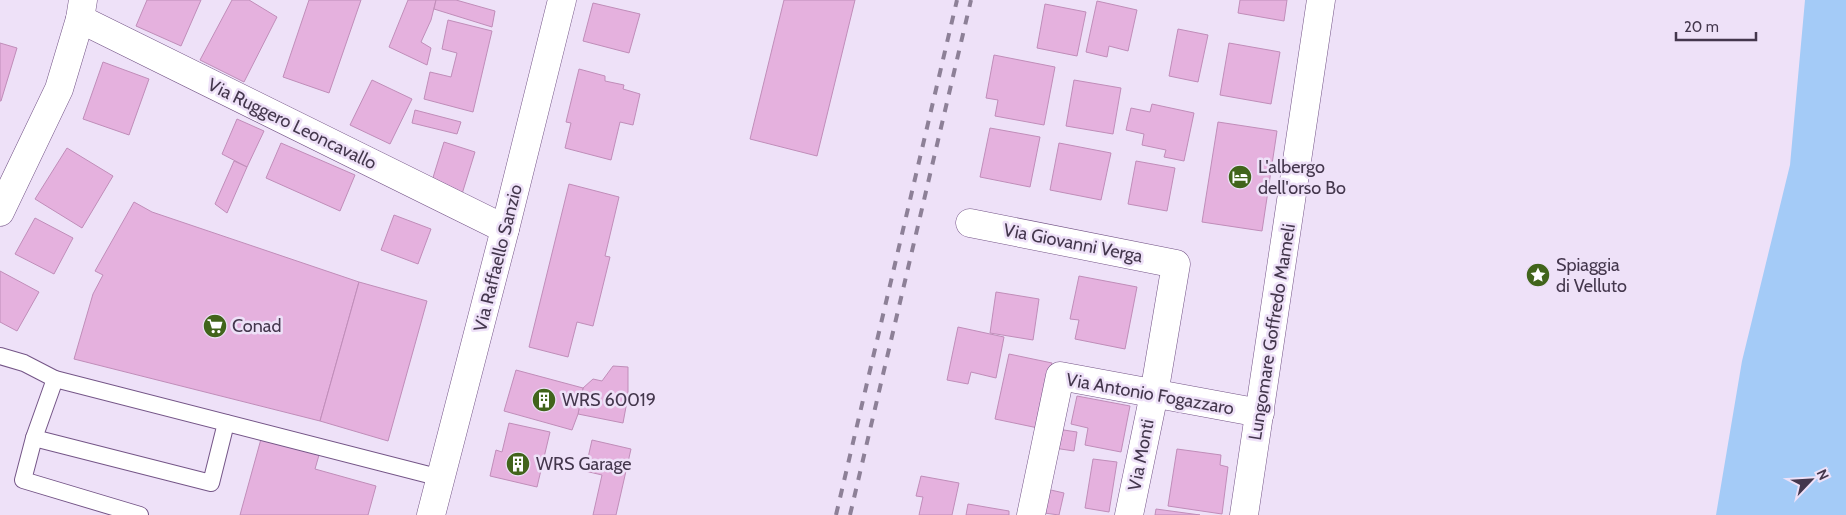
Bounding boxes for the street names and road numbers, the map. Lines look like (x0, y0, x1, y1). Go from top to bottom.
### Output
street label: Via Ruggero Leoncavallo (204, 74, 380, 174)
street label: Via Raffaello Sanzio (469, 182, 527, 334)
street label: Via Giovanni Verga (1001, 219, 1145, 267)
street label: Lungomare Goffredo Mameli (1244, 222, 1300, 442)
street label: Via Antonio Fogazzaro (1064, 368, 1236, 420)
street label: Via Monti (1123, 417, 1159, 493)

